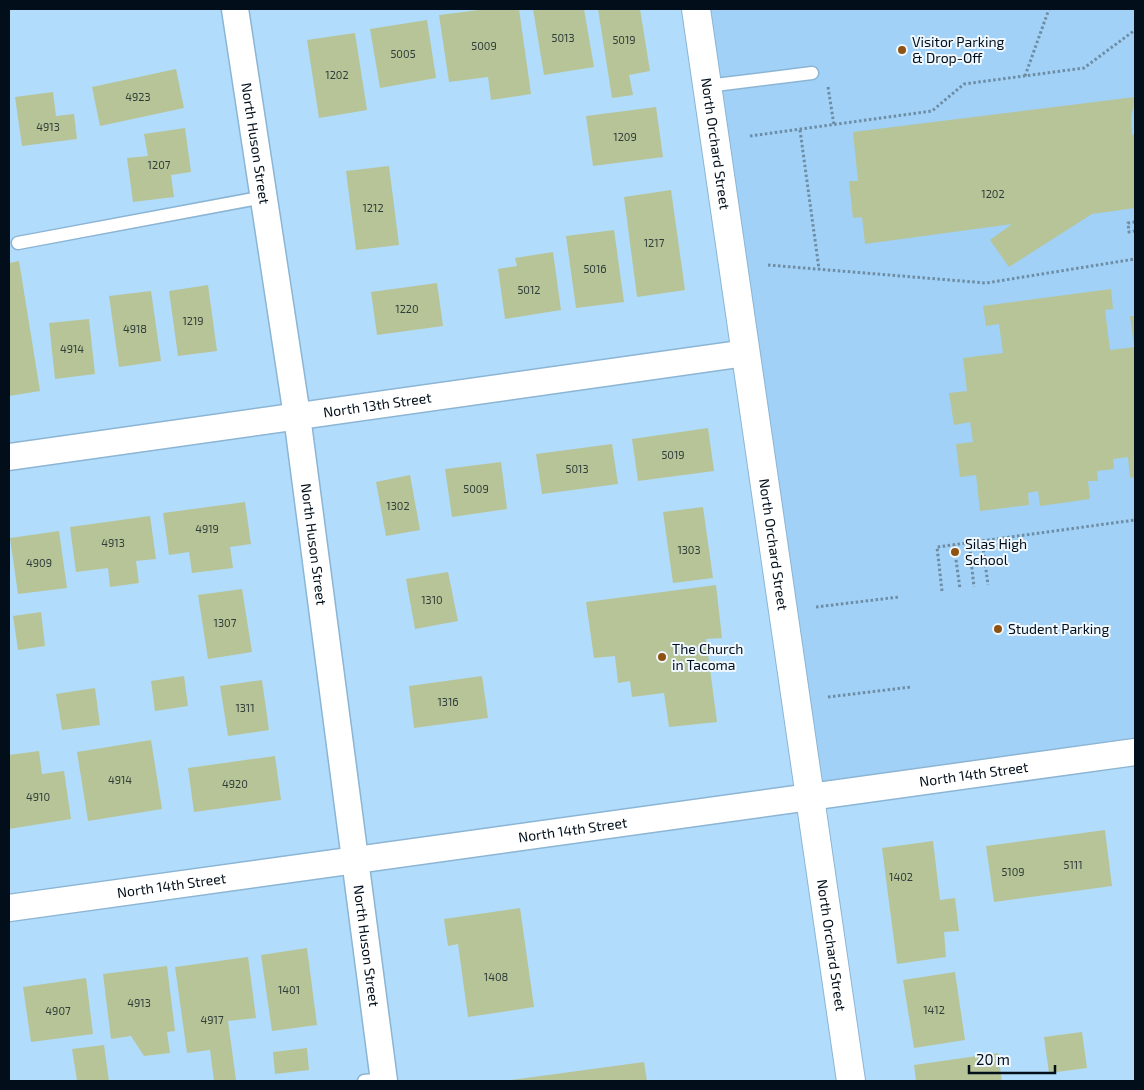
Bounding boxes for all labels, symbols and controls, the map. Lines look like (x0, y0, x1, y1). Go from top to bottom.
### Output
house number: 5013 (551, 31, 575, 44)
house number: 5019 (612, 33, 636, 46)
place label: Visitor Parking & Drop-Off (912, 33, 1005, 66)
house number: 5009 (471, 39, 497, 52)
marker: Visitor Parking & Drop-Off (896, 44, 908, 56)
house number: 5005 (390, 47, 416, 60)
house number: 1202 (325, 68, 349, 81)
street label: North Orchard Street (698, 76, 734, 211)
street label: North Huson Street (238, 81, 274, 205)
house number: 4923 (125, 90, 151, 103)
house number: 4913 (36, 120, 60, 133)
house number: 1209 (613, 130, 637, 143)
house number: 1207 (148, 158, 171, 171)
house number: 1202 (981, 187, 1005, 200)
house number: 1212 (362, 201, 384, 214)
house number: 1217 (644, 236, 665, 249)
house number: 5016 (583, 262, 607, 275)
house number: 5012 (517, 283, 541, 296)
house number: 1220 (395, 302, 419, 315)
house number: 1219 (182, 314, 204, 327)
house number: 4918 (123, 322, 147, 335)
house number: 4914 (60, 342, 84, 355)
street label: North 13th Street (322, 388, 432, 421)
house number: 5019 (661, 448, 685, 461)
house number: 5013 (565, 462, 589, 475)
street label: North Orchard Street (756, 477, 792, 611)
street label: North Huson Street (298, 482, 331, 606)
house number: 5009 (463, 482, 489, 495)
house number: 1302 (386, 499, 410, 512)
house number: 4919 (195, 522, 219, 535)
place label: Silas High School (965, 535, 1027, 568)
house number: 4913 (101, 536, 125, 549)
house number: 1303 (677, 543, 701, 556)
marker: Silas High School (949, 546, 961, 558)
house number: 4909 (26, 556, 52, 569)
house number: 1310 (421, 593, 443, 606)
house number: 1307 (214, 616, 237, 629)
place label: Student Parking (1008, 620, 1109, 637)
marker: Student Parking (992, 623, 1004, 635)
place label: The Church in Tacoma (672, 640, 743, 673)
marker: The Church in Tacoma (656, 651, 668, 663)
house number: 1316 (437, 695, 459, 708)
house number: 1311 (235, 701, 255, 714)
street label: North 14th Street (918, 758, 1029, 790)
house number: 4914 (108, 773, 132, 786)
house number: 4920 (222, 777, 248, 790)
house number: 4910 (26, 790, 50, 803)
street label: North 14th Street (517, 813, 628, 845)
house number: 5111 (1063, 858, 1083, 871)
house number: 5109 (1001, 865, 1025, 878)
street label: North 14th Street (116, 869, 227, 901)
house number: 1402 (889, 870, 913, 883)
street label: North Orchard Street (814, 878, 850, 1012)
street label: North Huson Street (350, 884, 383, 1008)
house number: 1408 (484, 970, 508, 983)
house number: 1401 (278, 983, 300, 996)
house number: 4913 (127, 996, 151, 1009)
house number: 1412 (923, 1003, 945, 1016)
house number: 4907 (45, 1004, 71, 1017)
house number: 4917 (200, 1013, 224, 1026)
scale bar (969, 1042, 1055, 1074)
text: 20 m (976, 1050, 1010, 1068)

